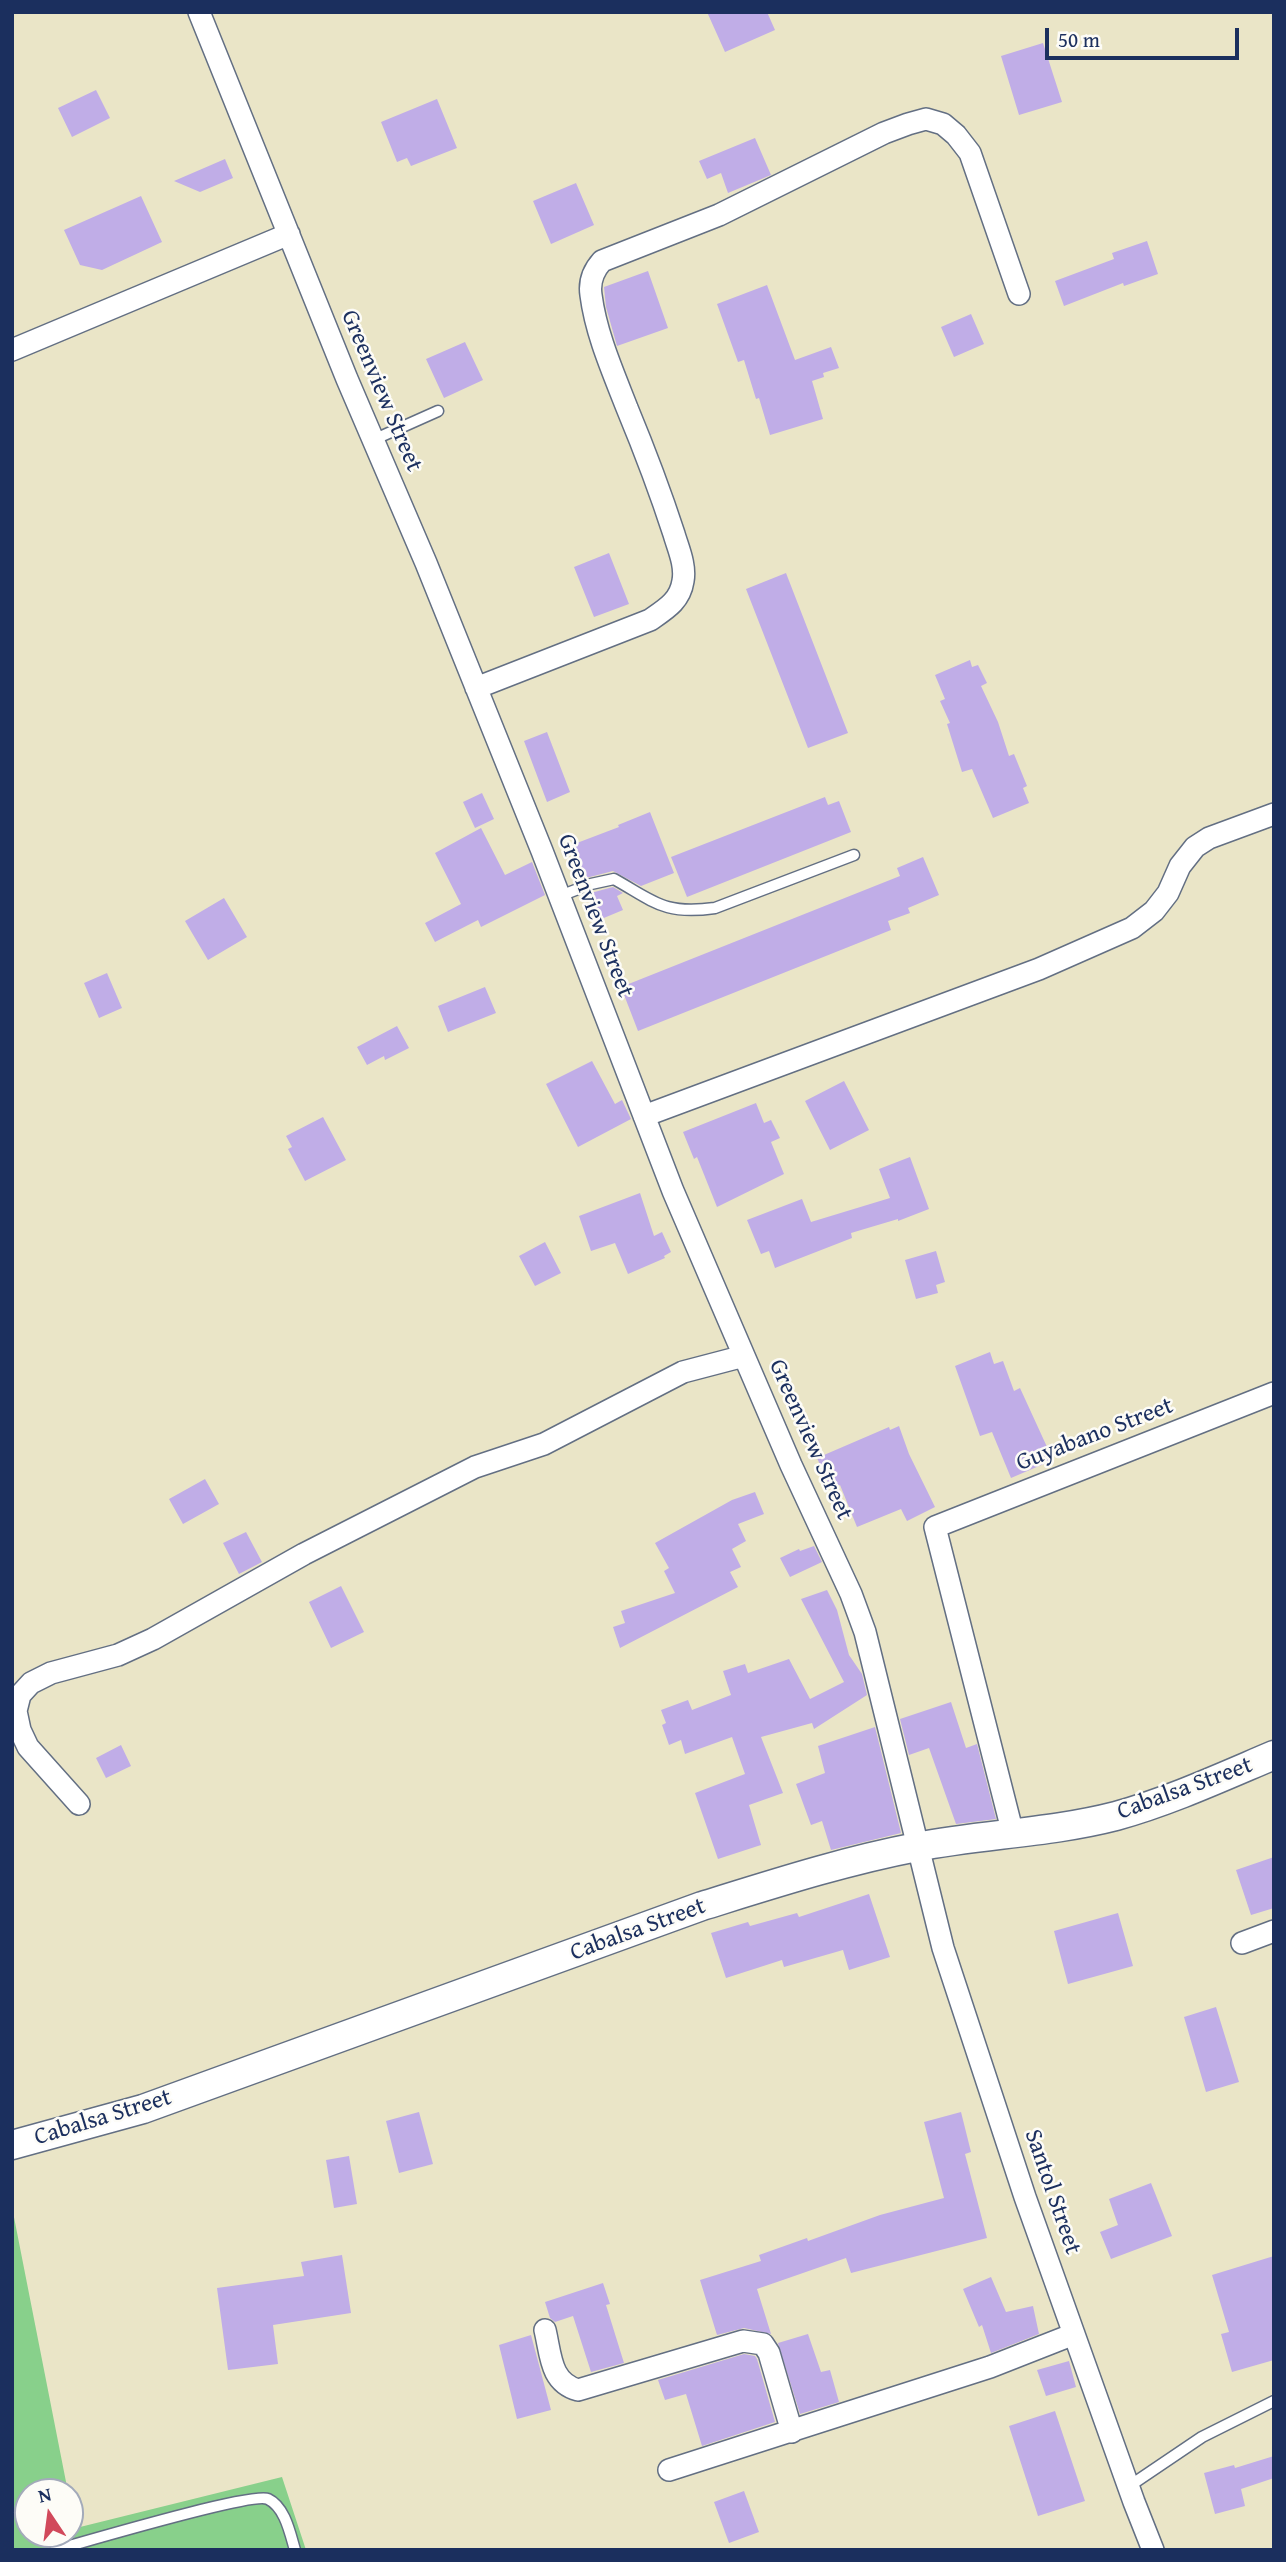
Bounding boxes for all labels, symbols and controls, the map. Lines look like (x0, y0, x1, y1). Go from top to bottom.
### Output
scale bar (1048, 14, 1242, 58)
text: 50 m (1058, 24, 1100, 55)
street label: Greenview Street (334, 306, 428, 476)
street label: Greenview Street (551, 830, 639, 1002)
street label: Greenview Street (762, 1355, 858, 1525)
street label: Guyabano Street (1013, 1392, 1177, 1478)
street label: Cabalsa Street (1113, 1751, 1257, 1827)
street label: Cabalsa Street (566, 1892, 710, 1968)
street label: Cabalsa Street (31, 2084, 175, 2152)
street label: Santol Street (1017, 2126, 1087, 2258)
north arrow (14, 2478, 84, 2548)
text: N (35, 2479, 54, 2510)

